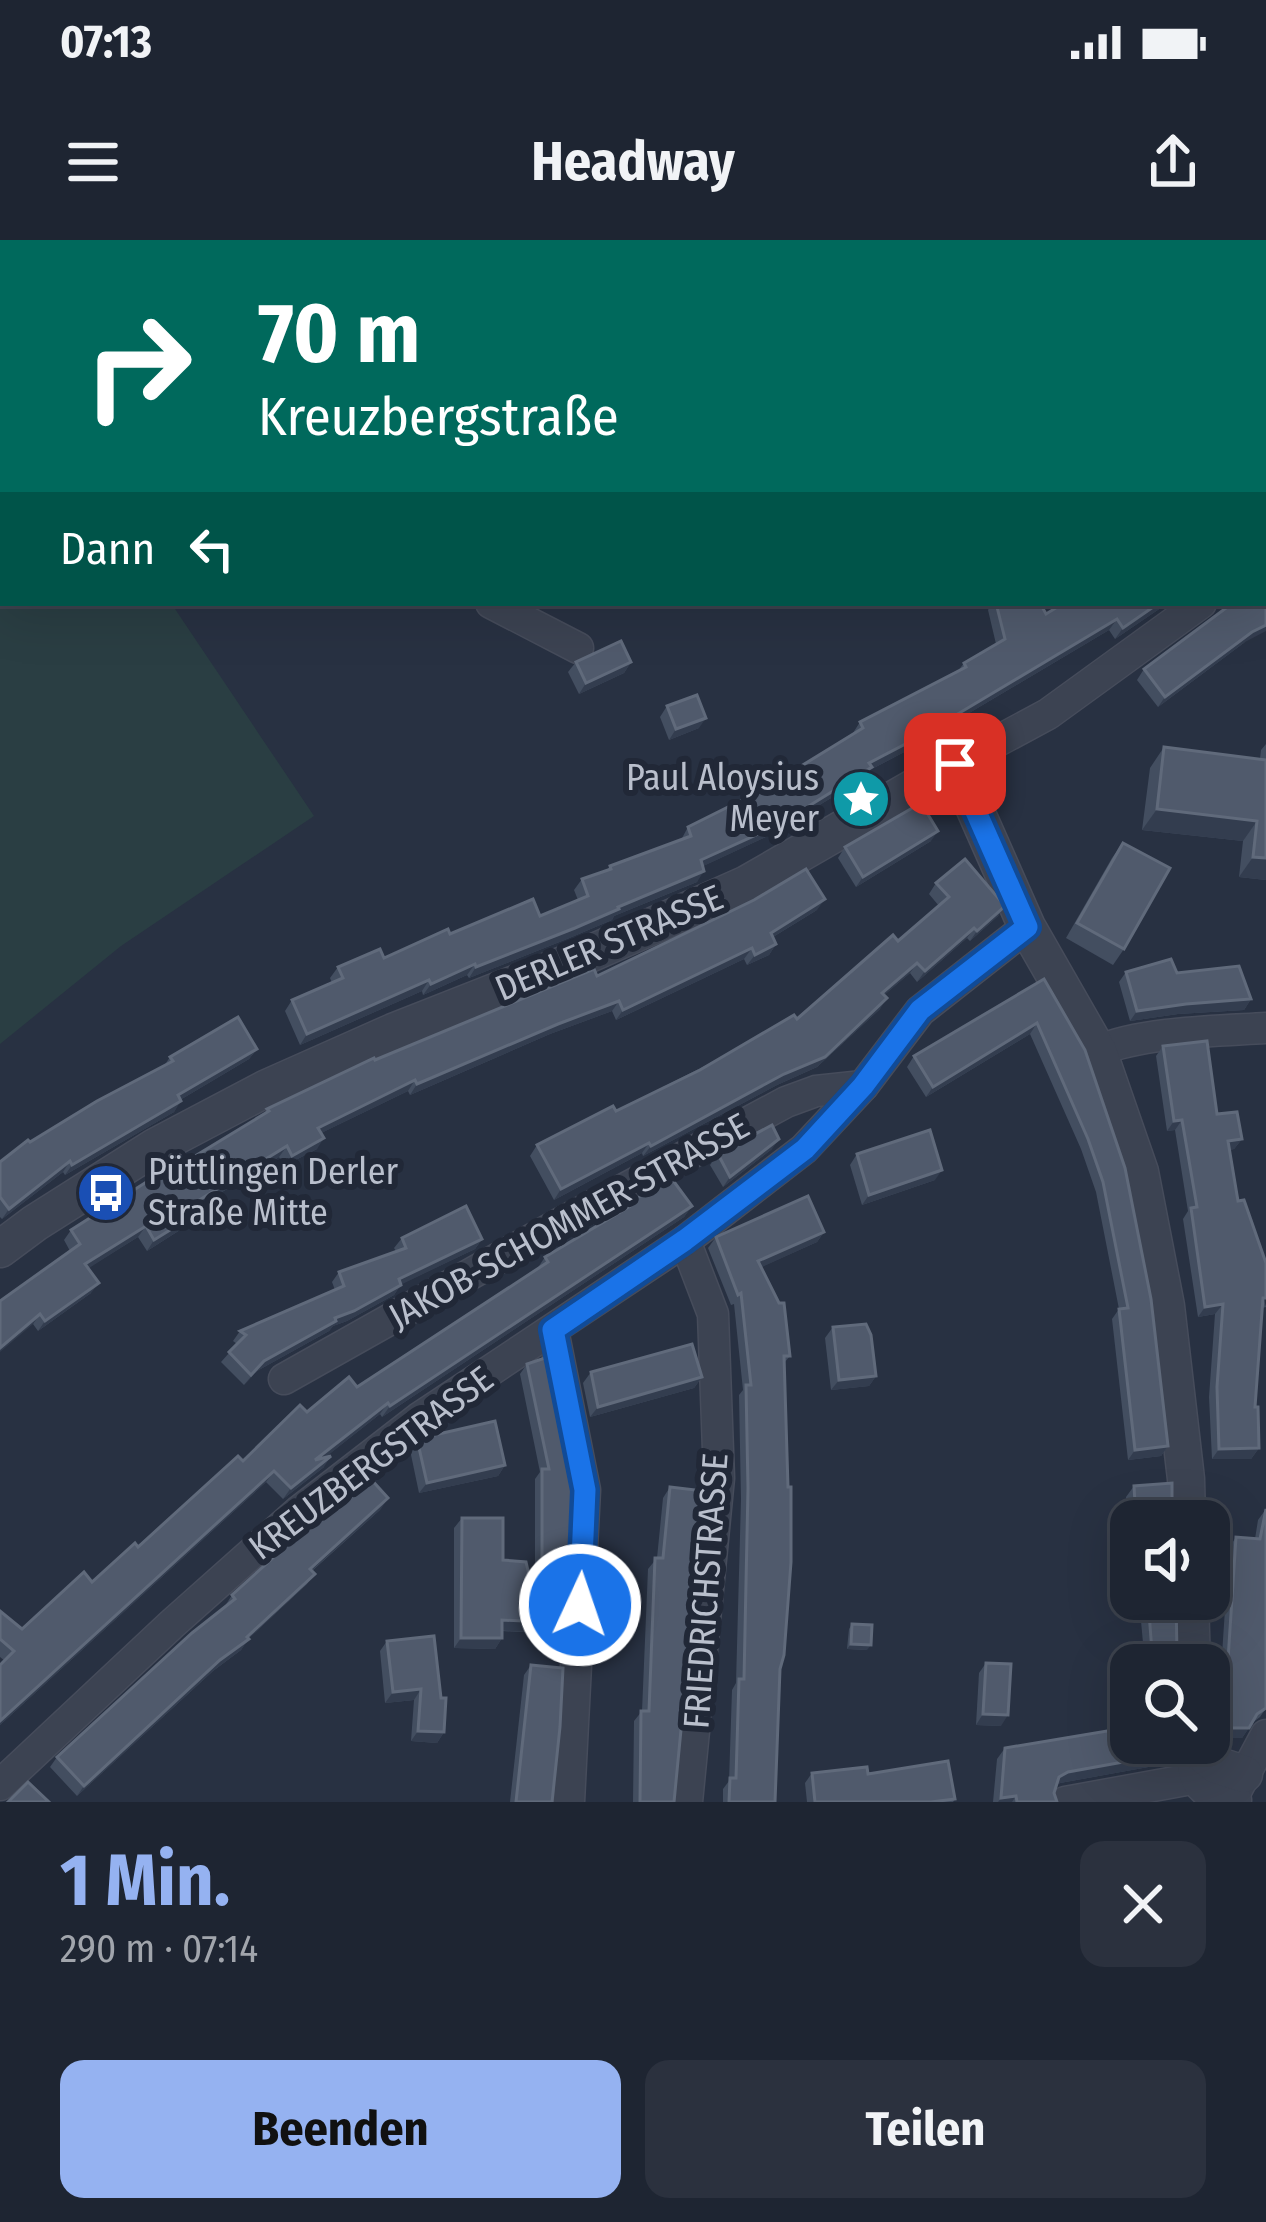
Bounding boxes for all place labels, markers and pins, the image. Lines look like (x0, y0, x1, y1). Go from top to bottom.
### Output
pin (904, 713, 1006, 815)
place label: Paul Aloysius Meyer (626, 756, 819, 841)
place icon: Paul Aloysius Meyer (830, 768, 892, 830)
place label: Püttlingen Derler Straße Mitte (148, 1150, 398, 1235)
bus stop icon: Püttlingen Derler Straße Mitte (75, 1162, 137, 1224)

